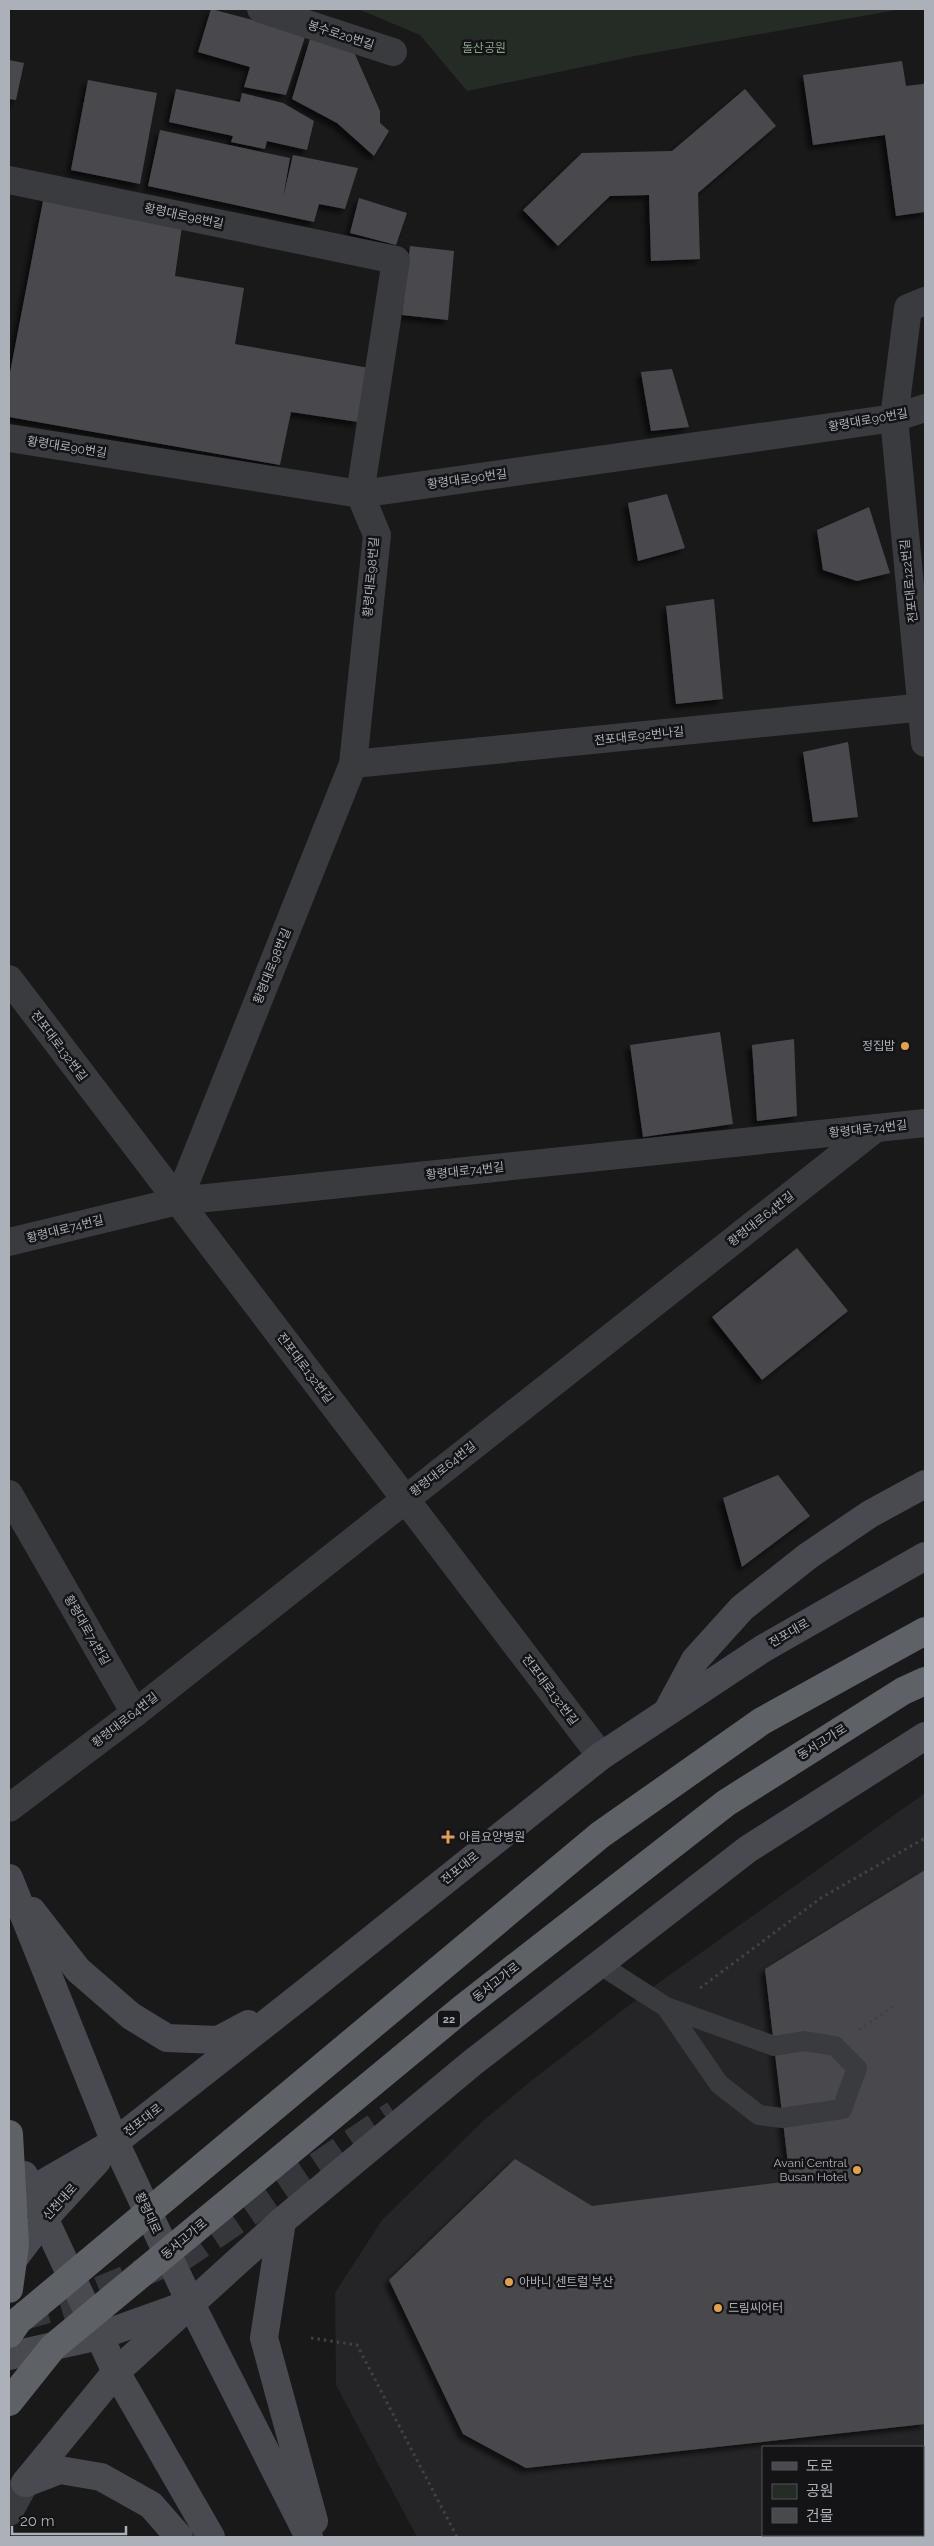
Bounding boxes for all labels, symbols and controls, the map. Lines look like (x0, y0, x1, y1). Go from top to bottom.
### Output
street label: 봉수로20번길 (306, 18, 376, 52)
park label: 돌산공원 (462, 41, 506, 55)
street label: 황령대로98번길 (143, 201, 225, 231)
street label: 황령대로90번길 (827, 406, 909, 434)
street label: 황령대로90번길 (26, 434, 108, 460)
street label: 황령대로90번길 (426, 466, 508, 492)
street label: 황령대로98번길 (361, 536, 381, 618)
street label: 전포대로122번길 (898, 539, 920, 623)
street label: 전포대로92번나길 (593, 724, 685, 748)
street label: 황령대로98번길 (250, 926, 294, 1006)
street label: 전포대로132번길 (28, 1008, 90, 1084)
place label: 정집밥 (862, 1039, 895, 1053)
marker: 정집밥 (899, 1040, 911, 1052)
street label: 황령대로74번길 (828, 1118, 908, 1140)
street label: 황령대로74번길 (425, 1160, 505, 1182)
street label: 황령대로64번길 (725, 1189, 797, 1249)
street label: 황령대로74번길 (25, 1213, 105, 1245)
street label: 전포대로132번길 (274, 1330, 336, 1406)
street label: 황령대로64번길 (407, 1439, 479, 1499)
street label: 황령대로74번길 (61, 1592, 113, 1668)
street label: 전포대로 (766, 1616, 812, 1650)
street label: 전포대로132번길 (519, 1652, 581, 1728)
street label: 황령대로64번길 (89, 1690, 161, 1750)
street label: 동서고가로 (795, 1721, 849, 1763)
marker: 아름요양병원 (441, 1830, 455, 1844)
place label: 아름요양병원 (459, 1830, 525, 1844)
street label: 전포대로 (438, 1849, 482, 1887)
street label: 동서고가로 (470, 1959, 522, 2005)
road number: 22 (438, 2010, 460, 2028)
street label: 전포대로 (121, 2101, 165, 2139)
place label: Avani Central Busan Hotel (774, 2156, 848, 2184)
marker: Avani Central Busan Hotel (851, 2164, 863, 2176)
street label: 신천대로 (40, 2181, 80, 2223)
street label: 황령대로 (132, 2190, 164, 2236)
street label: 동서고가로 (158, 2216, 210, 2262)
place label: 아바니 센트럴 부산 (519, 2275, 613, 2289)
marker: 아바니 센트럴 부산 (503, 2276, 515, 2288)
place label: 드림씨어터 (728, 2301, 783, 2315)
marker: 드림씨어터 (712, 2302, 724, 2314)
legend (762, 2446, 924, 2536)
text: 도로 (806, 2457, 834, 2475)
text: 공원 (806, 2482, 834, 2500)
scale bar (12, 2504, 126, 2536)
text: 건물 (806, 2507, 834, 2525)
text: 20 m (20, 2512, 55, 2530)

